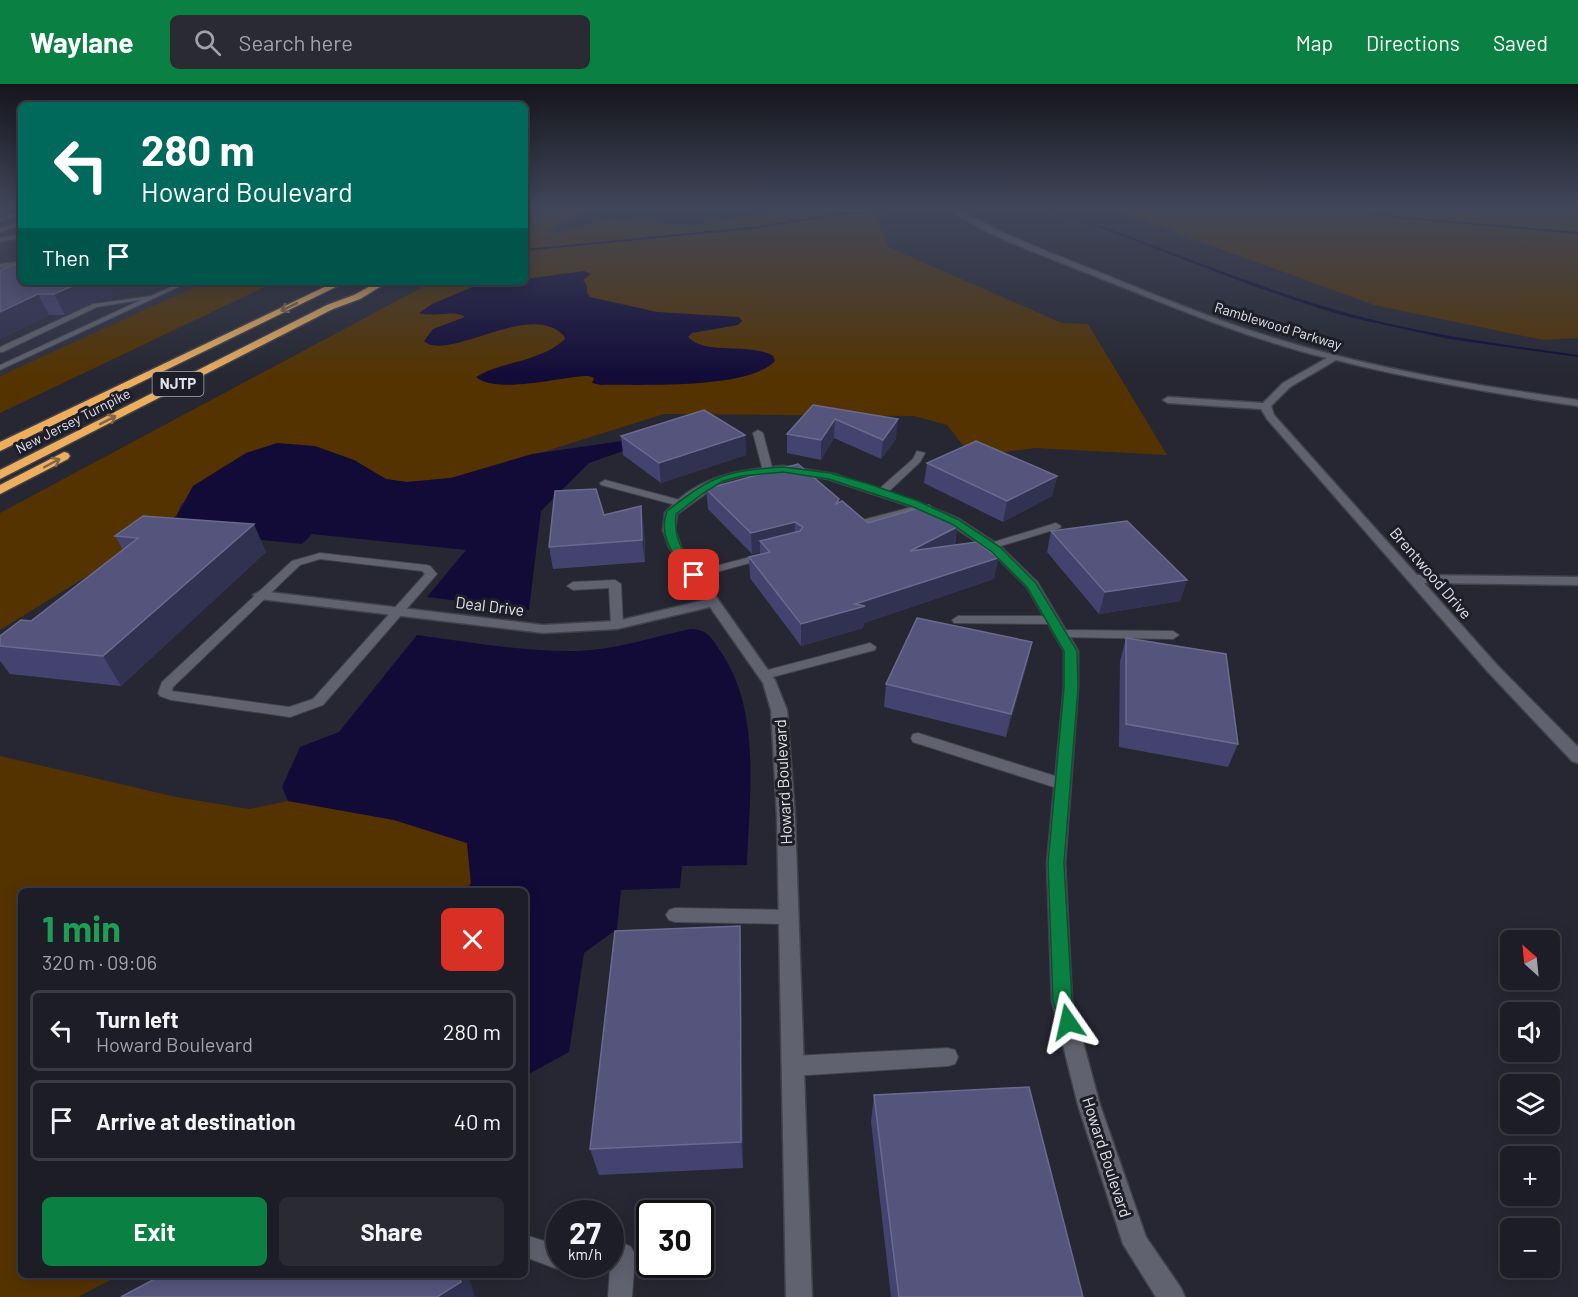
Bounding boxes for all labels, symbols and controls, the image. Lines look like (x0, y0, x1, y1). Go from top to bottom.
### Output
search box (170, 15, 590, 69)
text: Waylane (30, 25, 134, 59)
icon: search (191, 26, 224, 59)
text: Search here (239, 29, 353, 55)
text: Map (1296, 30, 1333, 55)
text: Directions (1366, 30, 1460, 55)
text: Saved (1493, 30, 1548, 55)
text: 280 m (141, 124, 255, 174)
icon: left (42, 126, 120, 204)
text: Howard Boulevard (141, 175, 353, 207)
icon: arrive (102, 240, 135, 273)
text: Then (42, 244, 90, 270)
street label: Ramblewood Parkway (1213, 298, 1344, 353)
one-way arrow (280, 302, 298, 314)
road number: NJTP (152, 372, 204, 396)
street label: New Jersey Turnpike (13, 384, 133, 457)
one-way arrow (99, 414, 117, 425)
one-way arrow (42, 457, 60, 468)
street label: Brentwood Drive (1386, 523, 1476, 622)
pin (668, 549, 719, 600)
icon: arrive (677, 558, 710, 591)
street label: Deal Drive (455, 592, 525, 619)
street label: Howard Boulevard (770, 719, 795, 845)
text: 1 min (42, 906, 121, 949)
button: close (441, 908, 504, 971)
north arrow (1500, 930, 1560, 990)
map controls (1500, 930, 1560, 1278)
text: 320 m · 09:06 (42, 950, 157, 974)
position arrow (1036, 990, 1100, 1054)
button: sound (1500, 1002, 1560, 1062)
text: Turn left (96, 1006, 179, 1032)
icon: left (45, 1014, 78, 1047)
text: 280 m (443, 1018, 501, 1044)
text: Howard Boulevard (96, 1032, 253, 1056)
button: layers (1500, 1074, 1560, 1134)
street label: Howard Boulevard (1079, 1094, 1136, 1219)
icon: arrive (45, 1104, 78, 1137)
text: Arrive at destination (96, 1108, 295, 1134)
text: 40 m (454, 1108, 501, 1134)
button: + (1500, 1146, 1560, 1206)
button: Exit (42, 1197, 267, 1266)
button: Share (279, 1197, 504, 1266)
speed limit sign: 30 (636, 1200, 714, 1278)
text: 27 (569, 1214, 601, 1250)
button: − (1500, 1218, 1560, 1278)
text: km/h (568, 1245, 602, 1263)

